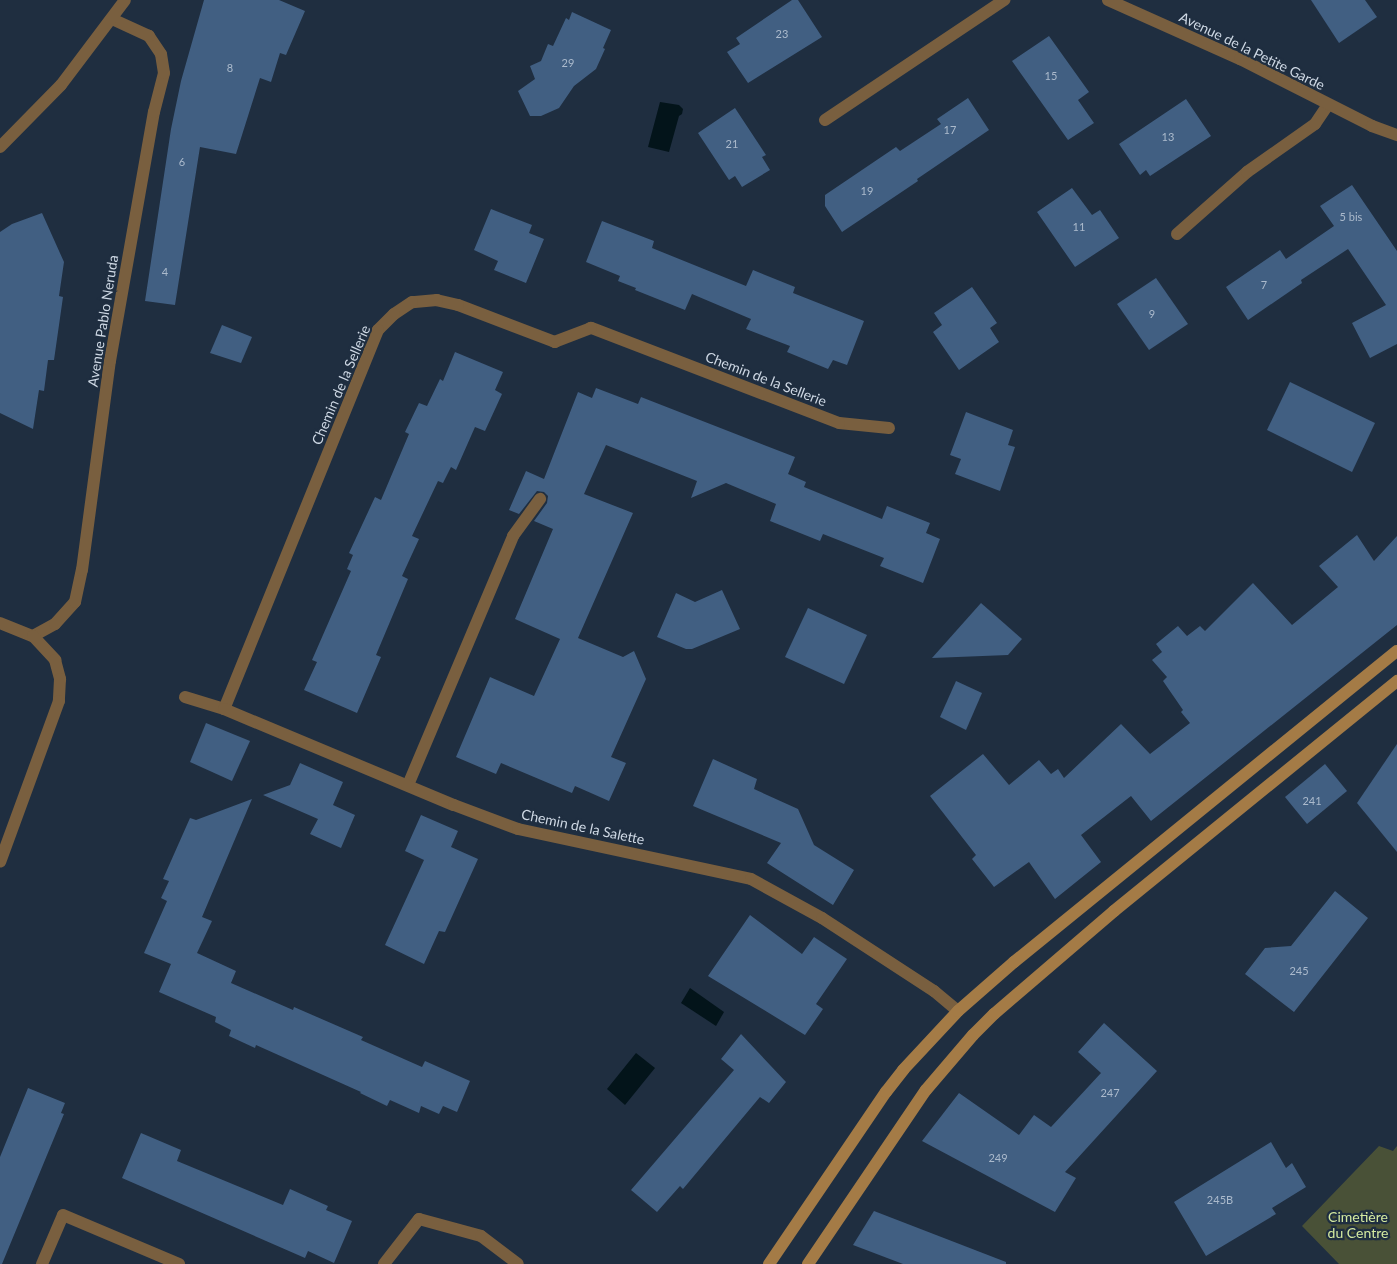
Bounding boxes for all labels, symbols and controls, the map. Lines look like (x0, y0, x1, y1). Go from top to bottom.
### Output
street label: Avenue de la Petite Garde (1177, 8, 1327, 94)
house number: 23 (776, 27, 788, 41)
house number: 29 (562, 56, 574, 70)
house number: 8 (227, 61, 233, 75)
house number: 15 (1045, 69, 1057, 83)
house number: 17 (944, 123, 956, 137)
house number: 13 (1162, 130, 1174, 144)
house number: 21 (726, 137, 738, 151)
house number: 6 (179, 155, 185, 169)
house number: 19 (861, 184, 873, 198)
house number: 5 bis (1340, 210, 1362, 224)
house number: 11 (1073, 220, 1085, 234)
street label: Avenue Pablo Neruda (84, 254, 122, 388)
house number: 4 (162, 265, 168, 279)
house number: 7 (1261, 278, 1267, 292)
house number: 9 (1149, 307, 1155, 321)
street label: Chemin de la Sellerie (308, 323, 374, 447)
street label: Chemin de la Sellerie (703, 348, 829, 410)
house number: 241 (1302, 794, 1322, 808)
street label: Chemin de la Salette (520, 806, 646, 848)
house number: 245 (1289, 964, 1309, 978)
house number: 247 (1100, 1086, 1120, 1100)
house number: 249 (988, 1151, 1008, 1165)
house number: 245B (1207, 1193, 1233, 1207)
park label: Cimetière du Centre (1328, 1209, 1388, 1242)

